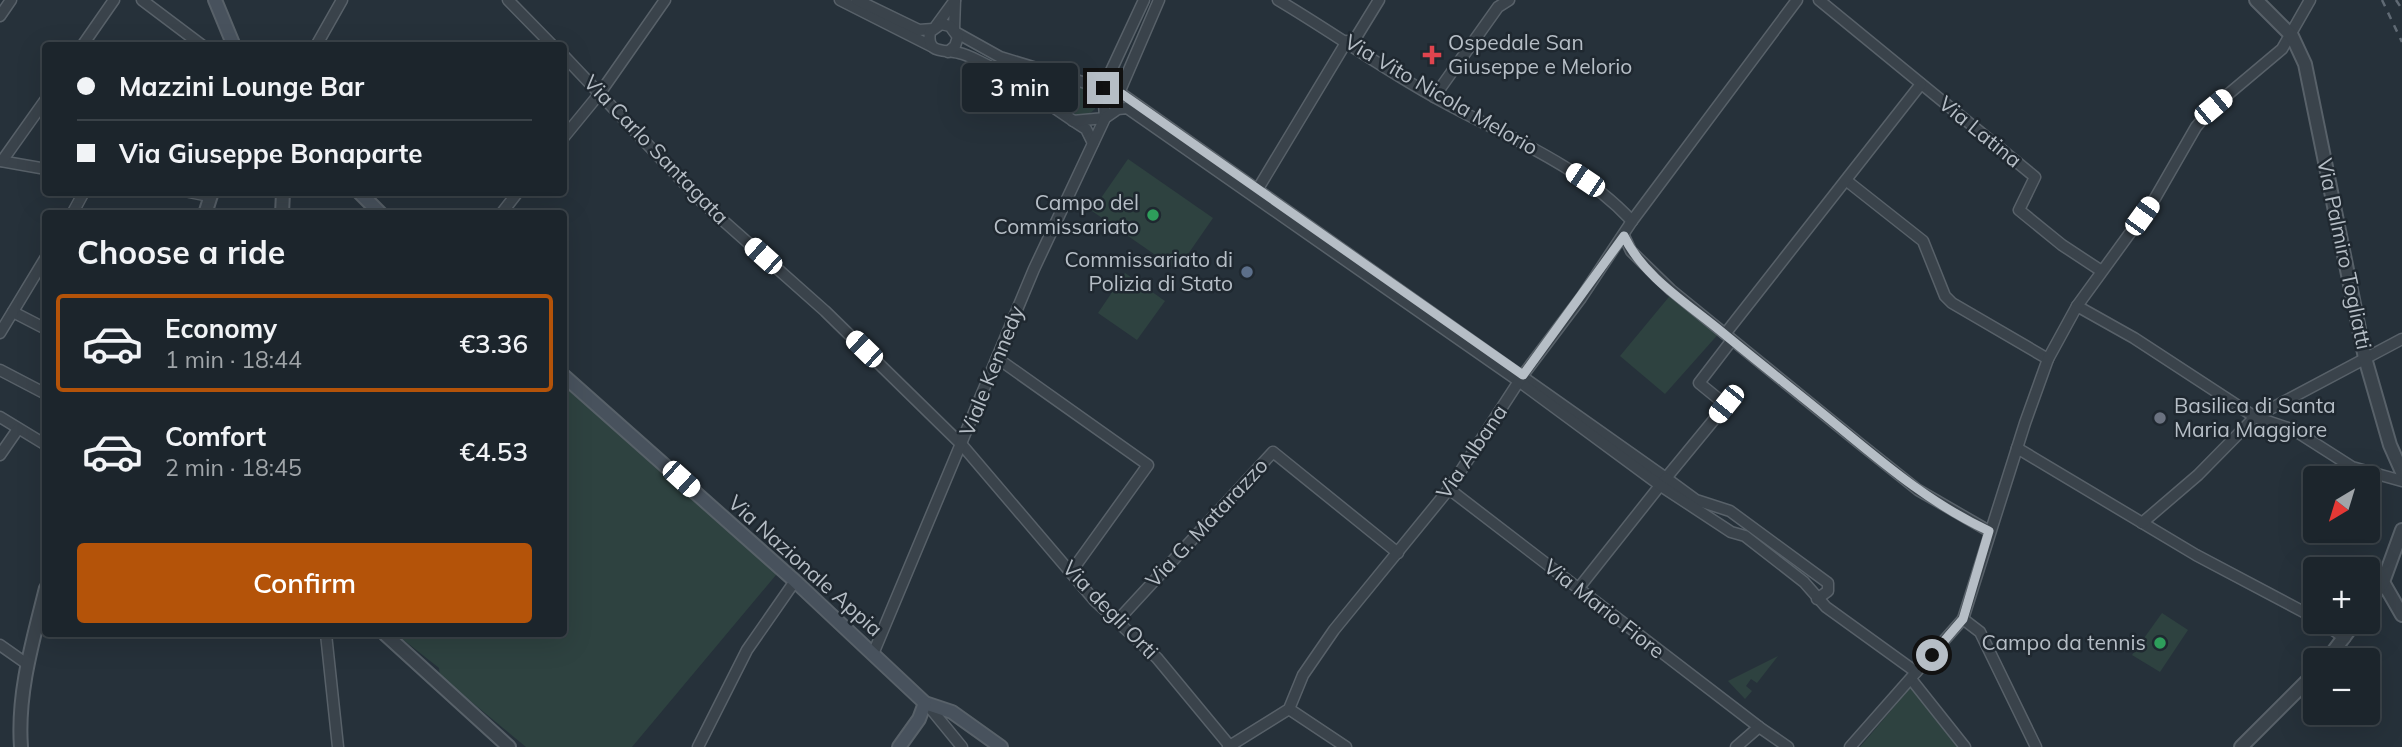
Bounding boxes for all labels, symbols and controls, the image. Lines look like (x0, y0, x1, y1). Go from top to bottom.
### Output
street label: Via Vito Nicola Melorio (1340, 28, 1543, 160)
place label: Ospedale San Giuseppe e Melorio (1448, 29, 1632, 79)
marker: Ospedale San Giuseppe e Melorio (1422, 45, 1442, 65)
callout: 3 min (963, 64, 1078, 112)
street label: Via Carlo Santagata (579, 69, 735, 229)
text: Mazzini Lounge Bar (119, 70, 364, 103)
route end (1087, 72, 1119, 104)
text: 3 min (990, 73, 1050, 102)
car (2191, 85, 2236, 129)
street label: Via Latina (1934, 90, 2027, 172)
text: Via Giuseppe Bonaparte (119, 137, 422, 170)
street label: Via Palmiro Togliatti (2312, 156, 2378, 352)
car (1562, 160, 1609, 200)
place label: Campo del Commissariato (994, 189, 1139, 239)
car (2122, 193, 2163, 239)
marker: Campo del Commissariato (1145, 207, 1161, 223)
text: Choose a ride (77, 232, 285, 272)
car (741, 234, 786, 278)
place label: Commissariato di Polizia di Stato (1065, 246, 1233, 296)
marker: Commissariato di Polizia di Stato (1239, 264, 1255, 280)
street label: Viale Kennedy (953, 302, 1029, 440)
icon: car (81, 312, 144, 375)
text: Economy (165, 312, 277, 345)
text: €3.36 (459, 327, 528, 360)
car (842, 327, 887, 371)
text: 1 min · 18:44 (165, 345, 302, 374)
car (1705, 381, 1748, 427)
place label: Basilica di Santa Maria Maggiore (2174, 392, 2336, 442)
street label: Via Albana (1430, 399, 1512, 504)
marker: Basilica di Santa Maria Maggiore (2152, 410, 2168, 426)
icon: car (81, 420, 144, 483)
text: Comfort (165, 420, 266, 453)
text: €4.53 (459, 435, 528, 468)
street label: Via G. Matarazzo (1140, 452, 1273, 592)
text: 2 min · 18:45 (165, 453, 302, 482)
car (659, 457, 704, 501)
north arrow (2303, 466, 2380, 542)
map controls (2303, 466, 2380, 725)
street label: Via Nazionale Appia (723, 489, 888, 641)
button: Confirm (77, 543, 532, 623)
street label: Via Mario Fiore (1539, 553, 1670, 663)
street label: Via degli Orti (1057, 555, 1164, 664)
button: + (2303, 557, 2380, 634)
place label: Campo da tennis (1981, 629, 2146, 655)
marker: Campo da tennis (2152, 635, 2168, 651)
route start (1916, 639, 1948, 671)
button: − (2303, 648, 2380, 725)

